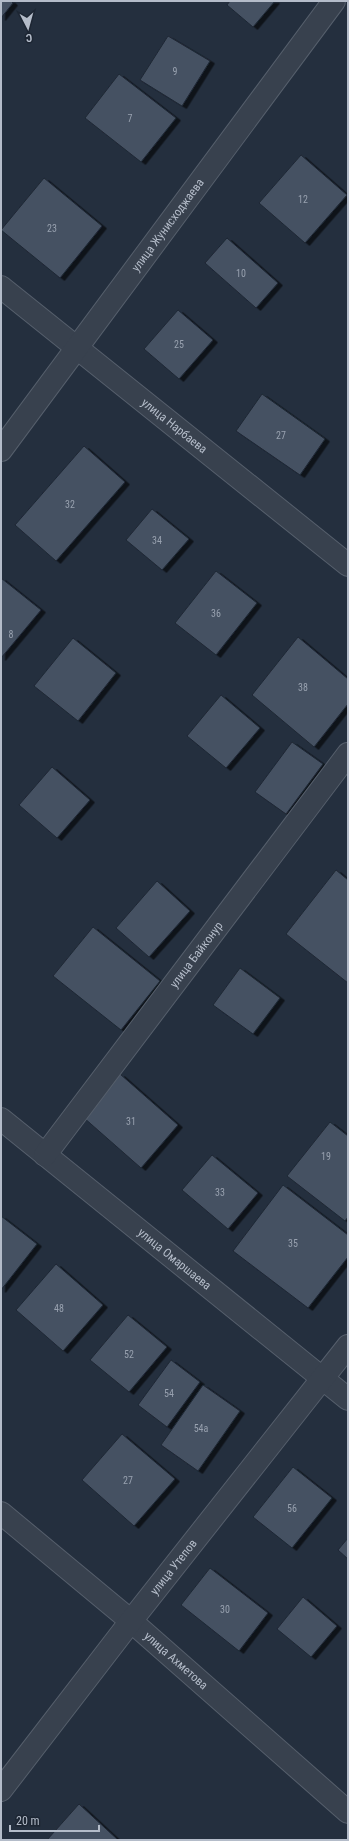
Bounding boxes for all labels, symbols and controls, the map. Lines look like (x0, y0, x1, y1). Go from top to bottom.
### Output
north arrow (8, 8, 48, 48)
text: С (25, 31, 33, 44)
house number: 9 (173, 66, 178, 77)
house number: 7 (128, 113, 133, 124)
street label: улица Жунисходжаева (129, 176, 207, 274)
house number: 12 (298, 194, 308, 205)
house number: 23 (47, 223, 57, 234)
house number: 10 (236, 268, 246, 279)
house number: 25 (174, 339, 184, 350)
street label: улица Нарбаева (139, 395, 210, 456)
house number: 27 (276, 430, 286, 441)
house number: 32 (65, 499, 75, 510)
house number: 34 (152, 535, 162, 546)
house number: 36 (211, 608, 221, 619)
house number: 8 (9, 629, 14, 640)
house number: 38 (298, 682, 308, 693)
street label: улица Байконур (167, 919, 226, 990)
house number: 31 (126, 1116, 136, 1127)
house number: 19 (321, 1151, 331, 1162)
house number: 33 (215, 1187, 225, 1198)
street label: улица Омаршаева (135, 1225, 214, 1293)
house number: 35 (288, 1238, 298, 1249)
house number: 48 (54, 1303, 64, 1314)
house number: 52 (124, 1349, 134, 1360)
house number: 54 (164, 1388, 174, 1399)
house number: 54а (194, 1423, 209, 1434)
house number: 27 (123, 1475, 133, 1486)
house number: 56 (287, 1503, 297, 1514)
street label: улица Утепов (147, 1536, 200, 1598)
house number: 30 (220, 1604, 230, 1615)
street label: улица Ахметова (141, 1629, 211, 1692)
scale bar (10, 1807, 99, 1833)
text: 20 m (16, 1814, 40, 1828)

